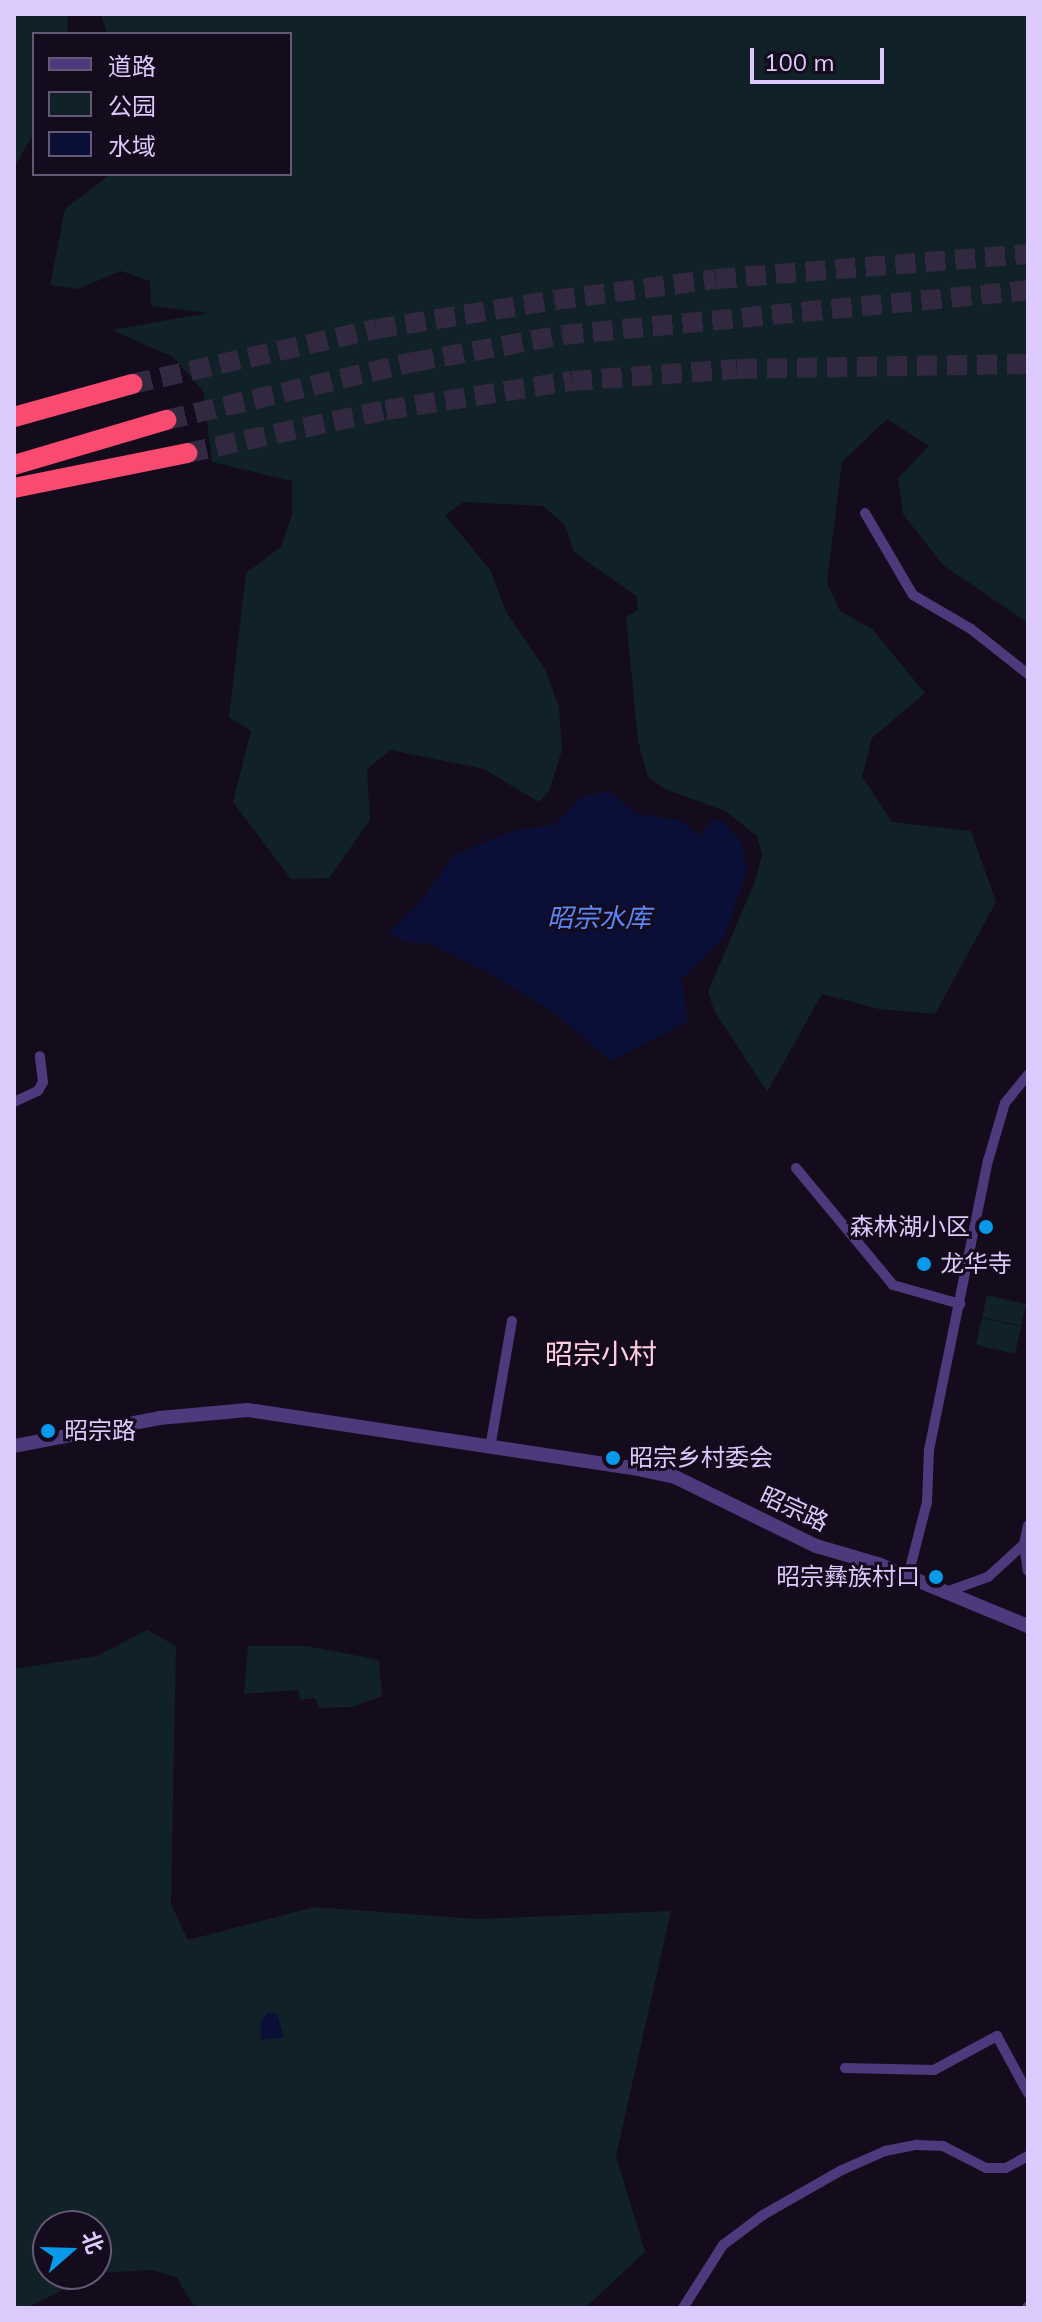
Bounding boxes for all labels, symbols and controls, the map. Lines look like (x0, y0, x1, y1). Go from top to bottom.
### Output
legend (32, 32, 292, 176)
scale bar (754, 32, 888, 82)
text: 100 m (764, 47, 835, 77)
text: 道路 (108, 51, 156, 81)
text: 公园 (108, 91, 156, 121)
text: 水域 (108, 131, 156, 161)
water label: 昭宗水库 (547, 902, 651, 934)
place label: 森林湖小区 (850, 1213, 970, 1241)
marker: 森林湖小区 (977, 1218, 995, 1236)
place label: 龙华寺 (940, 1250, 1012, 1278)
marker: 龙华寺 (915, 1255, 933, 1273)
district label: 昭宗小村 (545, 1337, 657, 1371)
place label: 昭宗路 (64, 1417, 136, 1445)
marker: 昭宗路 (39, 1422, 57, 1440)
place label: 昭宗乡村委会 (629, 1444, 773, 1472)
marker: 昭宗乡村委会 (604, 1449, 622, 1467)
street label: 昭宗路 (755, 1481, 833, 1537)
place label: 昭宗彝族村口 (776, 1563, 920, 1591)
marker: 昭宗彝族村口 (927, 1568, 945, 1586)
north arrow (32, 2210, 112, 2290)
text: 北 (76, 2227, 110, 2258)

